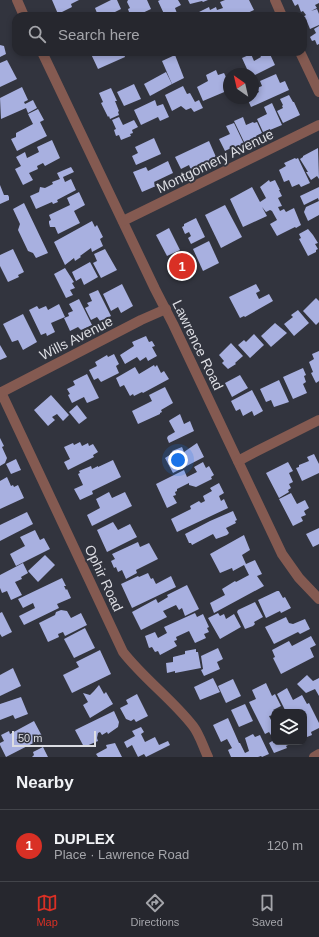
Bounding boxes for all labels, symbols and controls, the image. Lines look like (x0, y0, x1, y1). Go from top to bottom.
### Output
search box (12, 12, 307, 56)
icon: search (26, 23, 48, 45)
text: Search here (58, 26, 140, 43)
north arrow (223, 68, 259, 104)
street label: Montgomery Avenue (154, 126, 276, 196)
pin: 1 (169, 251, 195, 281)
street label: Lawrence Road (169, 297, 227, 393)
street label: Wills Avenue (37, 313, 115, 363)
your location (168, 450, 188, 470)
street label: Ophir Road (82, 542, 126, 614)
map controls (271, 709, 307, 745)
button: layers (271, 709, 307, 745)
scale bar (12, 729, 96, 748)
text: 50 m (18, 732, 42, 744)
text: Nearby (16, 773, 74, 792)
text: DUPLEX (54, 830, 115, 847)
text: 1 (25, 838, 33, 853)
text: 120 m (267, 838, 303, 853)
text: Place · Lawrence Road (54, 847, 189, 862)
tab: Map (36, 892, 58, 928)
tab: Directions (130, 892, 179, 928)
tab: Saved (252, 892, 283, 928)

